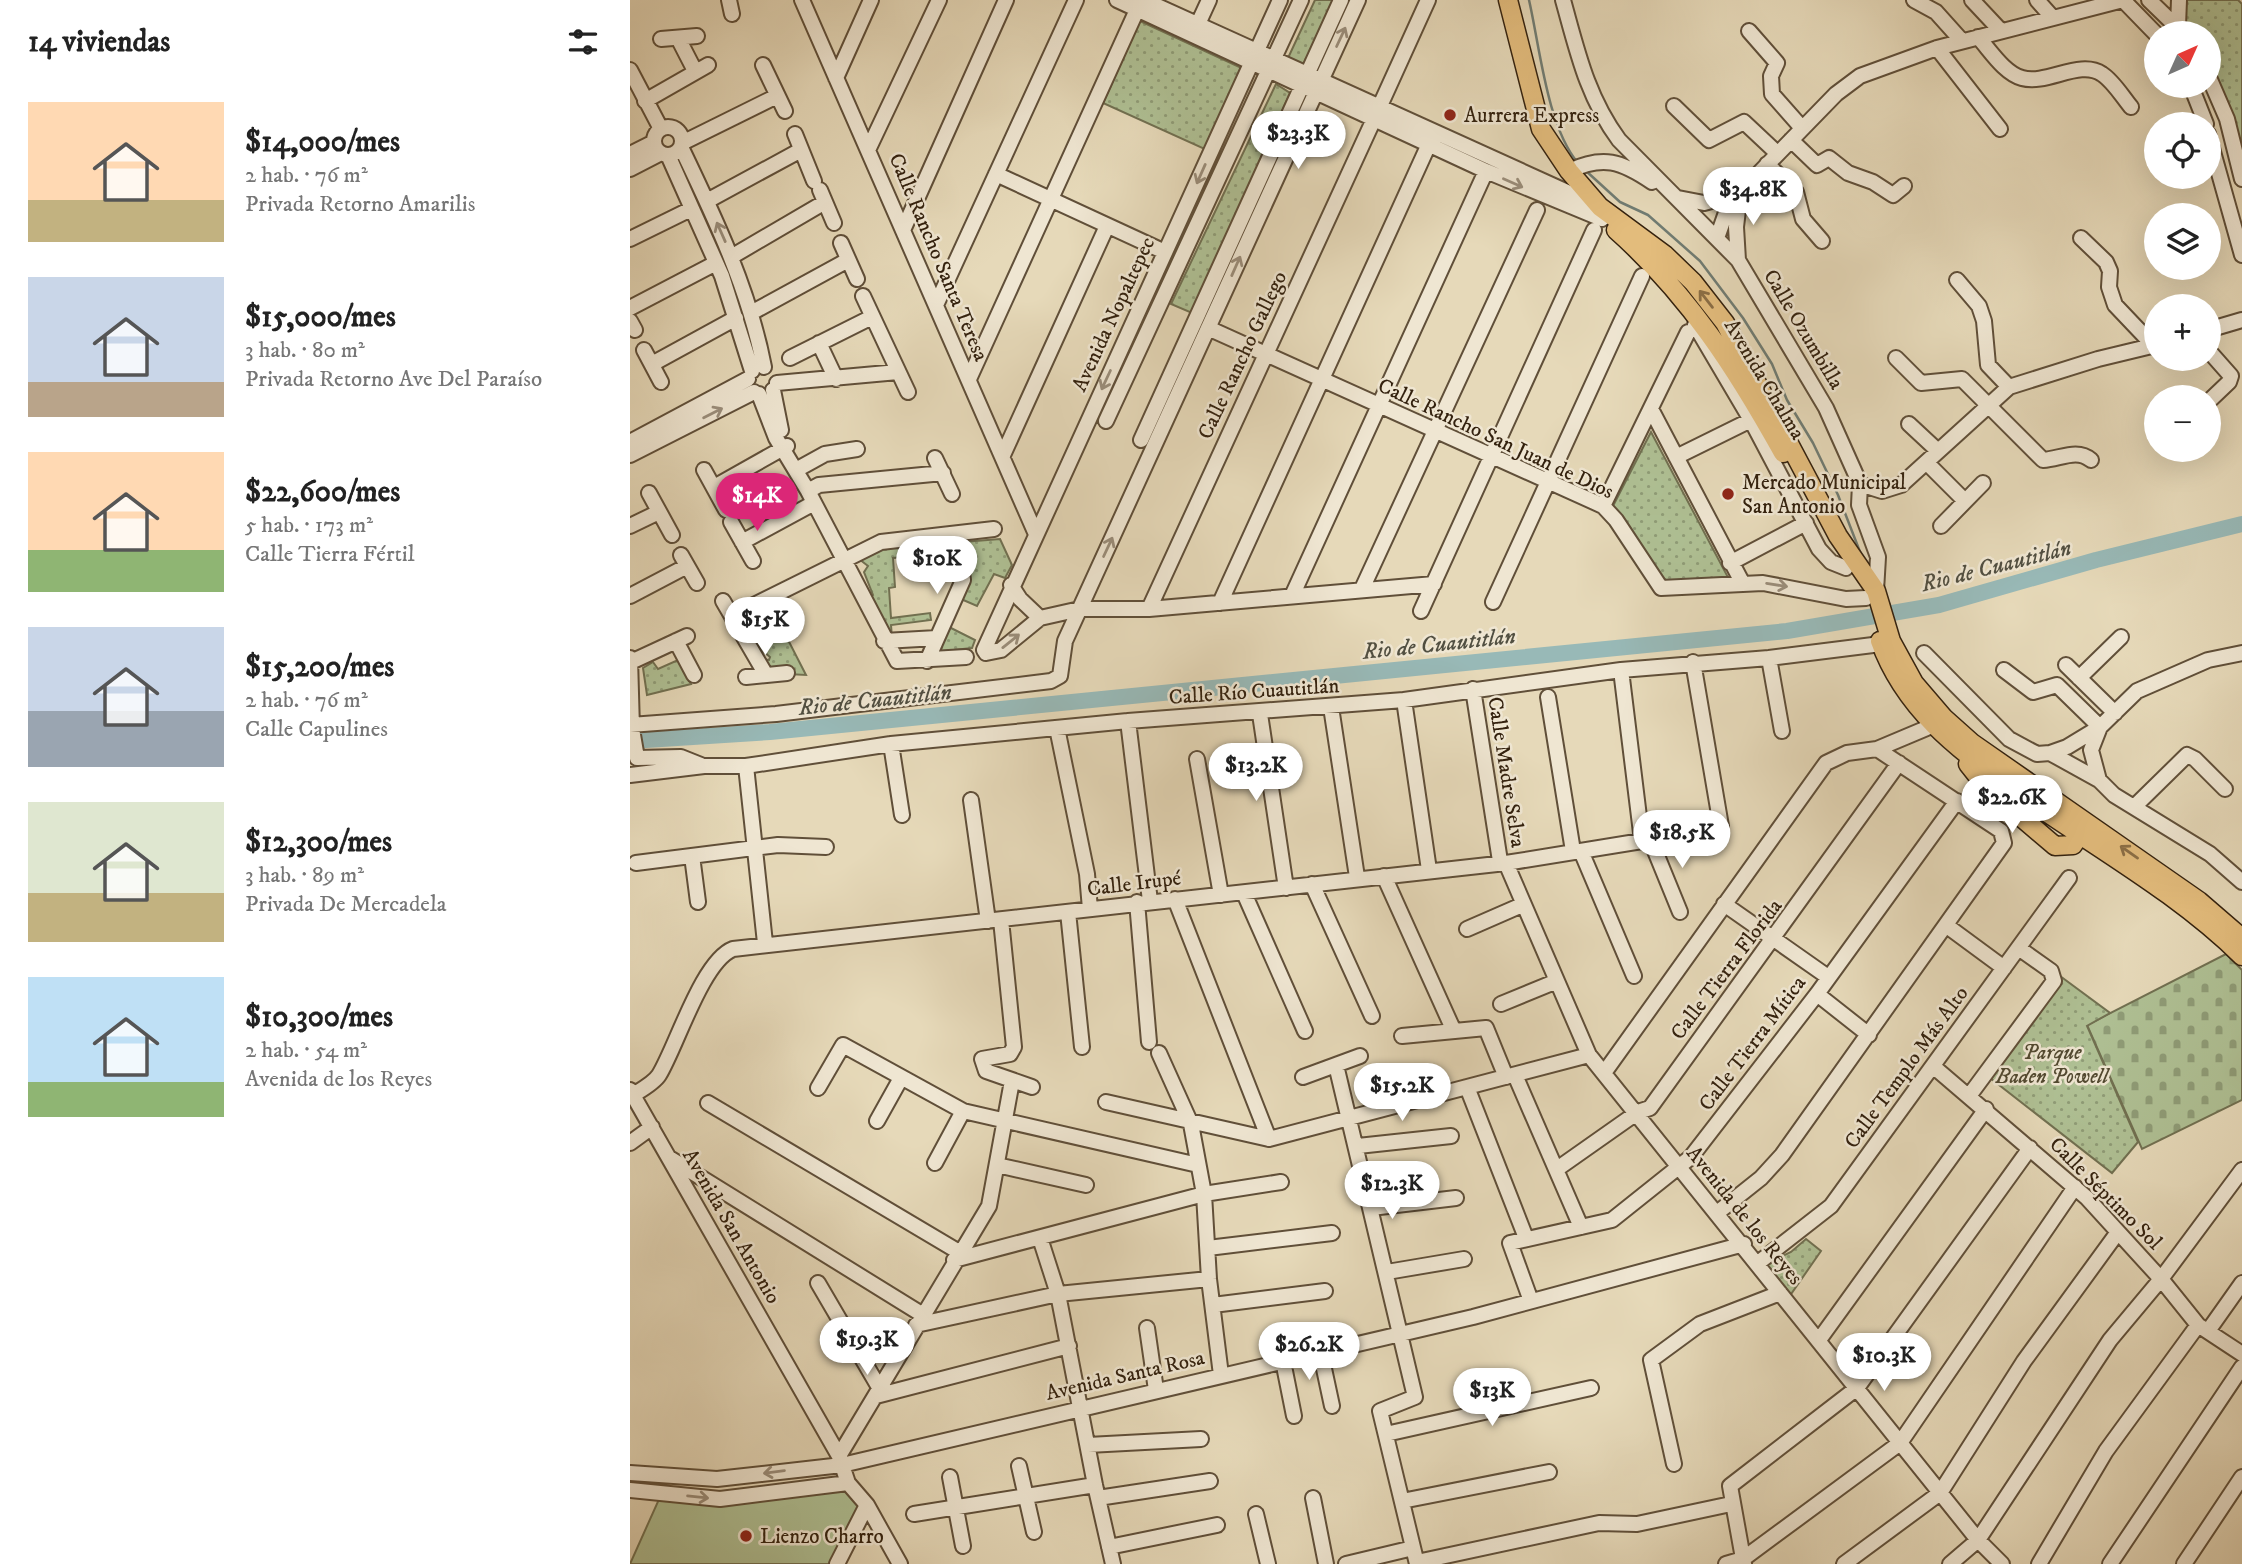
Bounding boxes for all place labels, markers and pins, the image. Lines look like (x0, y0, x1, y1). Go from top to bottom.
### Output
place label: Aurrera Express (1464, 103, 1599, 129)
marker: Aurrera Express (1442, 107, 1458, 123)
pin: $23.3K (1241, 111, 1355, 171)
pin: $34.8K (1696, 168, 1810, 227)
place label: Mercado Municipal San Antonio (1742, 470, 1907, 520)
pin: $14K (716, 474, 798, 533)
marker: Mercado Municipal San Antonio (1720, 486, 1736, 502)
pin: $10K (896, 536, 978, 596)
pin: $15K (724, 598, 806, 657)
pin: $13.2K (1199, 744, 1313, 803)
pin: $22.6K (1955, 776, 2069, 835)
pin: $18.5K (1625, 810, 1739, 870)
pin: $15.2K (1345, 1064, 1459, 1123)
pin: $12.3K (1335, 1162, 1449, 1221)
pin: $19.3K (810, 1318, 924, 1377)
pin: $26.2K (1252, 1322, 1366, 1382)
pin: $10.3K (1827, 1334, 1941, 1393)
pin: $13K (1451, 1368, 1533, 1428)
place label: Lienzo Charro (760, 1524, 884, 1550)
marker: Lienzo Charro (738, 1528, 754, 1544)

